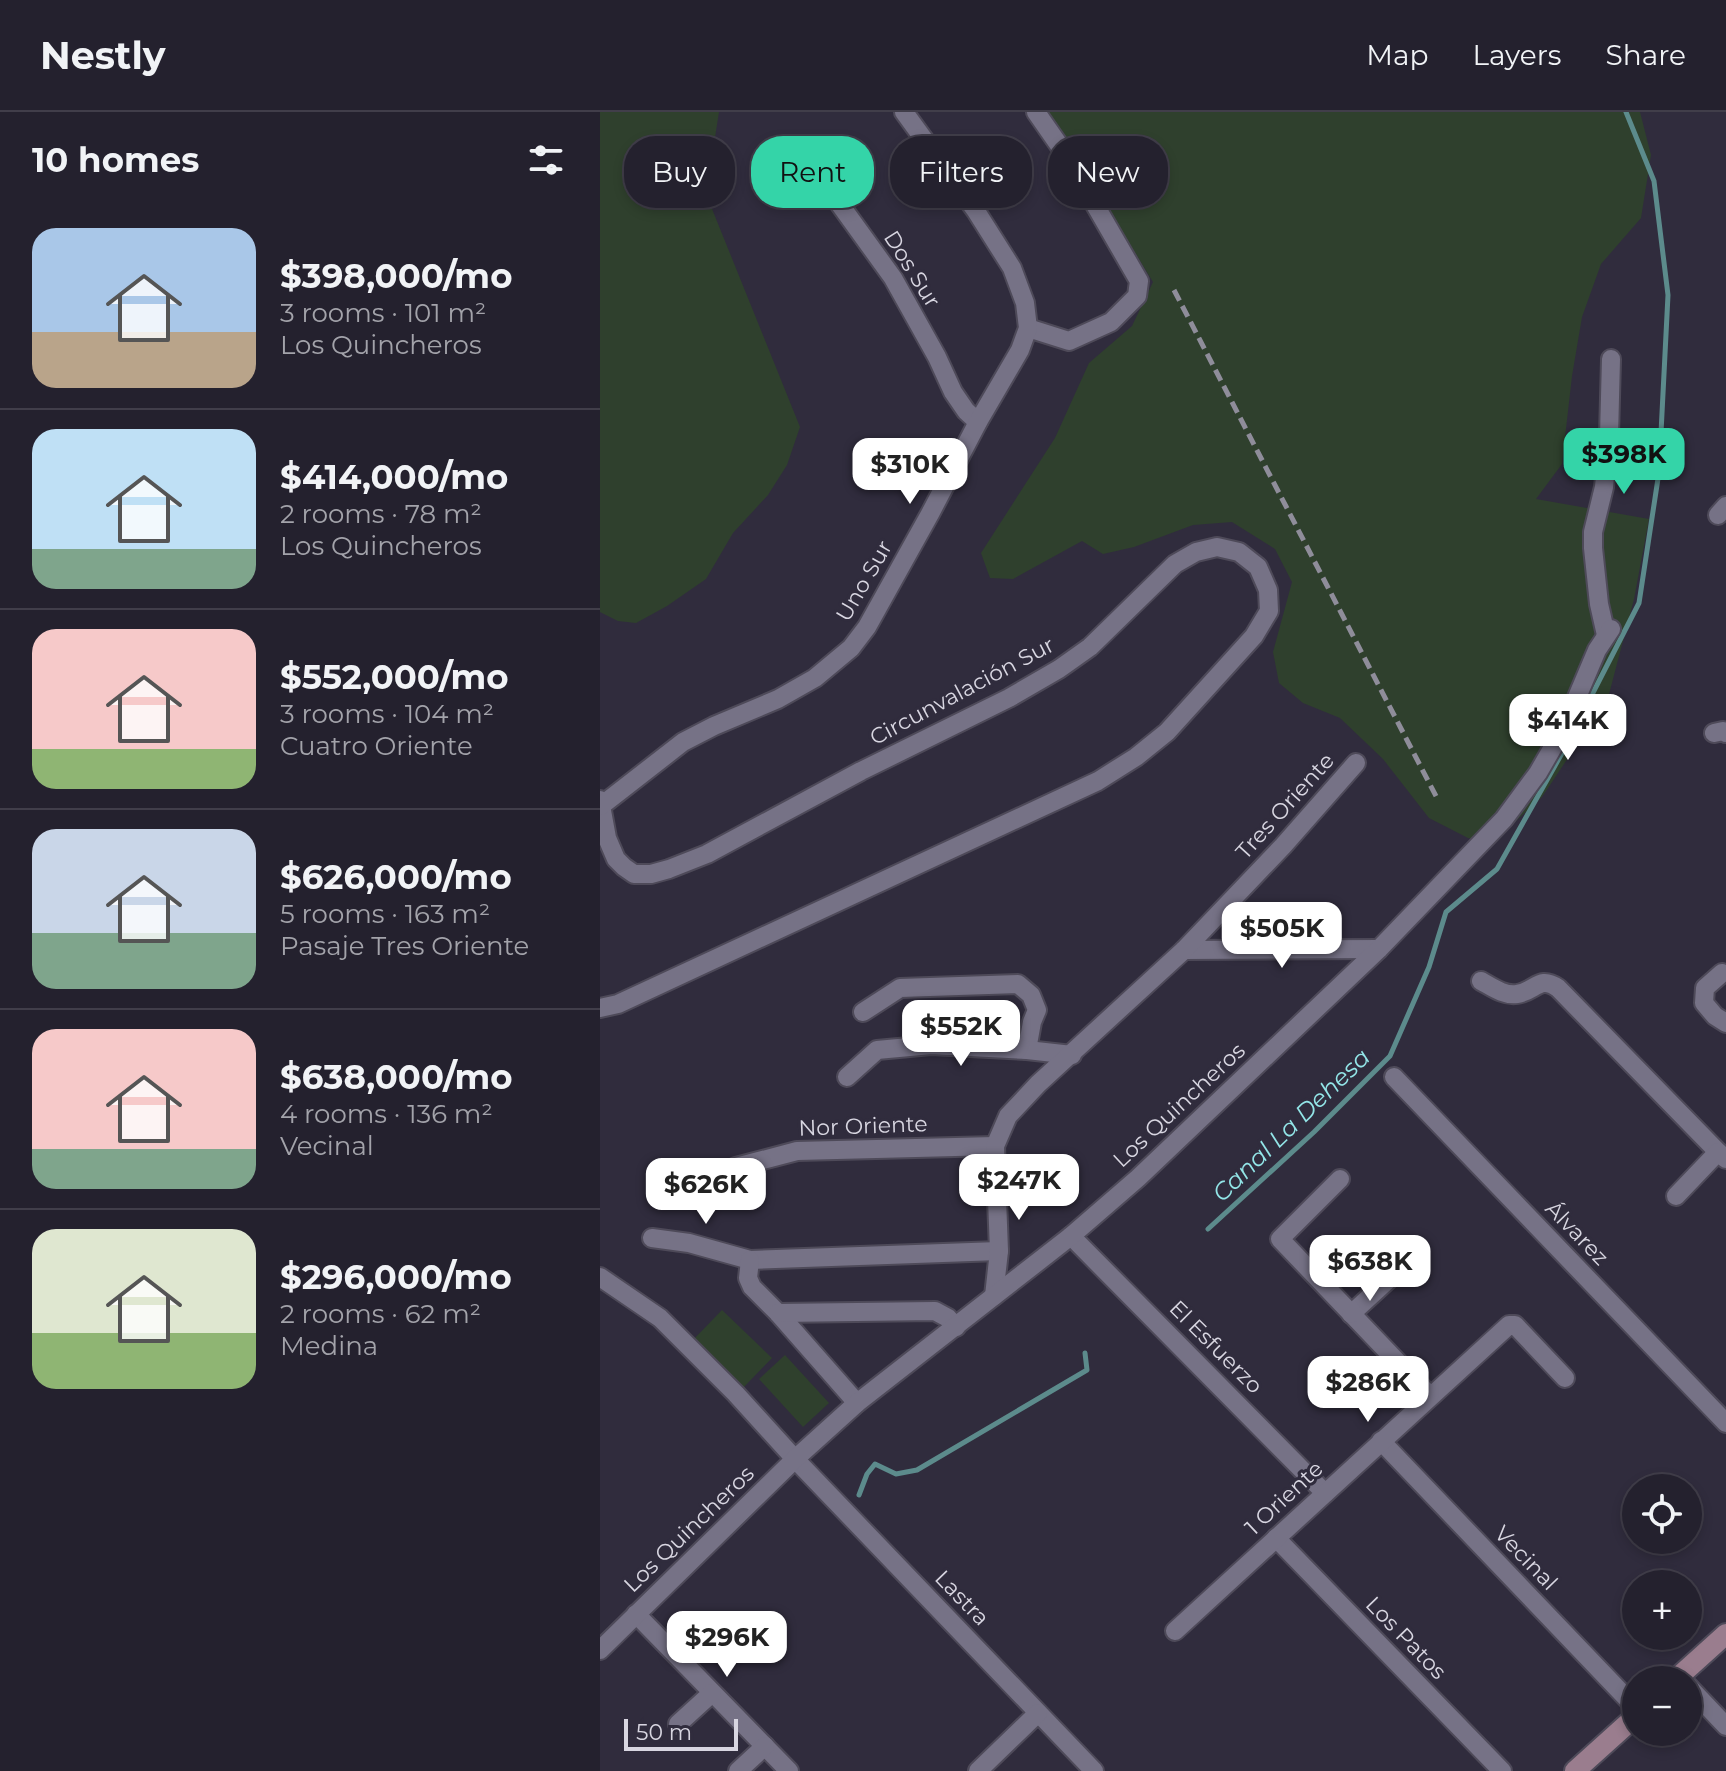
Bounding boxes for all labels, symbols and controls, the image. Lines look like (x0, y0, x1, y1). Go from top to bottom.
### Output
text: Nestly (40, 32, 166, 79)
text: Map (1366, 38, 1429, 72)
text: Layers (1473, 38, 1562, 72)
text: Share (1606, 38, 1686, 72)
chip: Buy (624, 136, 735, 208)
chip: Rent (751, 136, 874, 208)
chip: Filters (890, 136, 1032, 208)
chip: New (1048, 136, 1168, 208)
icon: filters (524, 138, 568, 182)
text: 10 homes (32, 139, 199, 181)
street label: Dos Sur (878, 226, 946, 312)
text: $398,000/mo (280, 255, 512, 297)
icon: home (96, 260, 192, 356)
text: 3 rooms · 101 m² (280, 297, 486, 329)
text: Los Quincheros (280, 329, 482, 361)
pin: $398K (1568, 428, 1680, 496)
pin: $310K (854, 438, 966, 506)
text: $398K (1582, 438, 1666, 470)
text: $310K (871, 448, 949, 480)
text: $414,000/mo (280, 456, 508, 498)
icon: home (96, 461, 192, 557)
text: 2 rooms · 78 m² (280, 498, 482, 530)
text: Los Quincheros (280, 530, 482, 562)
street label: Uno Sur (830, 536, 898, 626)
street label: Circunvalación Sur (865, 631, 1059, 751)
text: $552,000/mo (280, 656, 509, 698)
icon: home (96, 661, 192, 757)
pin: $414K (1512, 694, 1624, 762)
text: 3 rooms · 104 m² (280, 698, 494, 730)
text: $414K (1527, 704, 1609, 736)
text: Cuatro Oriente (280, 730, 473, 762)
street label: Tres Oriente (1230, 747, 1340, 865)
text: $626,000/mo (280, 856, 512, 898)
icon: home (96, 861, 192, 957)
text: 5 rooms · 163 m² (280, 898, 490, 930)
pin: $505K (1226, 902, 1338, 970)
text: $505K (1240, 912, 1324, 944)
text: Pasaje Tres Oriente (280, 930, 529, 962)
pin: $552K (905, 1000, 1017, 1068)
text: $552K (920, 1010, 1002, 1042)
street label: Los Quincheros (1107, 1037, 1251, 1173)
water label: Canal La Dehesa (1206, 1042, 1376, 1208)
text: $638,000/mo (280, 1056, 513, 1098)
icon: home (96, 1061, 192, 1157)
text: 4 rooms · 136 m² (280, 1098, 493, 1130)
street label: Nor Oriente (798, 1110, 928, 1142)
text: Vecinal (280, 1130, 374, 1162)
pin: $247K (963, 1154, 1075, 1222)
pin: $626K (650, 1158, 762, 1226)
text: $247K (977, 1164, 1061, 1196)
text: $626K (664, 1168, 748, 1200)
street label: Álvarez (1540, 1195, 1614, 1271)
pin: $638K (1314, 1235, 1426, 1303)
text: $638K (1328, 1245, 1412, 1277)
text: $296,000/mo (280, 1256, 512, 1298)
icon: home (96, 1261, 192, 1357)
street label: El Esfuerzo (1164, 1295, 1268, 1399)
text: 2 rooms · 62 m² (280, 1298, 481, 1330)
text: Medina (280, 1330, 378, 1362)
pin: $286K (1312, 1356, 1424, 1424)
text: $286K (1326, 1366, 1410, 1398)
street label: 1 Oriente (1239, 1455, 1329, 1541)
street label: Los Quincheros (618, 1460, 760, 1598)
map controls (1622, 1474, 1702, 1746)
button: locate (1622, 1474, 1702, 1554)
street label: Vecinal (1489, 1520, 1563, 1596)
street label: Lastra (929, 1565, 995, 1631)
button: + (1622, 1570, 1702, 1650)
street label: Los Patos (1360, 1591, 1452, 1685)
pin: $296K (671, 1611, 783, 1679)
text: $296K (685, 1621, 769, 1653)
button: − (1622, 1666, 1702, 1746)
scale bar (624, 1715, 738, 1751)
text: 50 m (636, 1719, 692, 1746)

